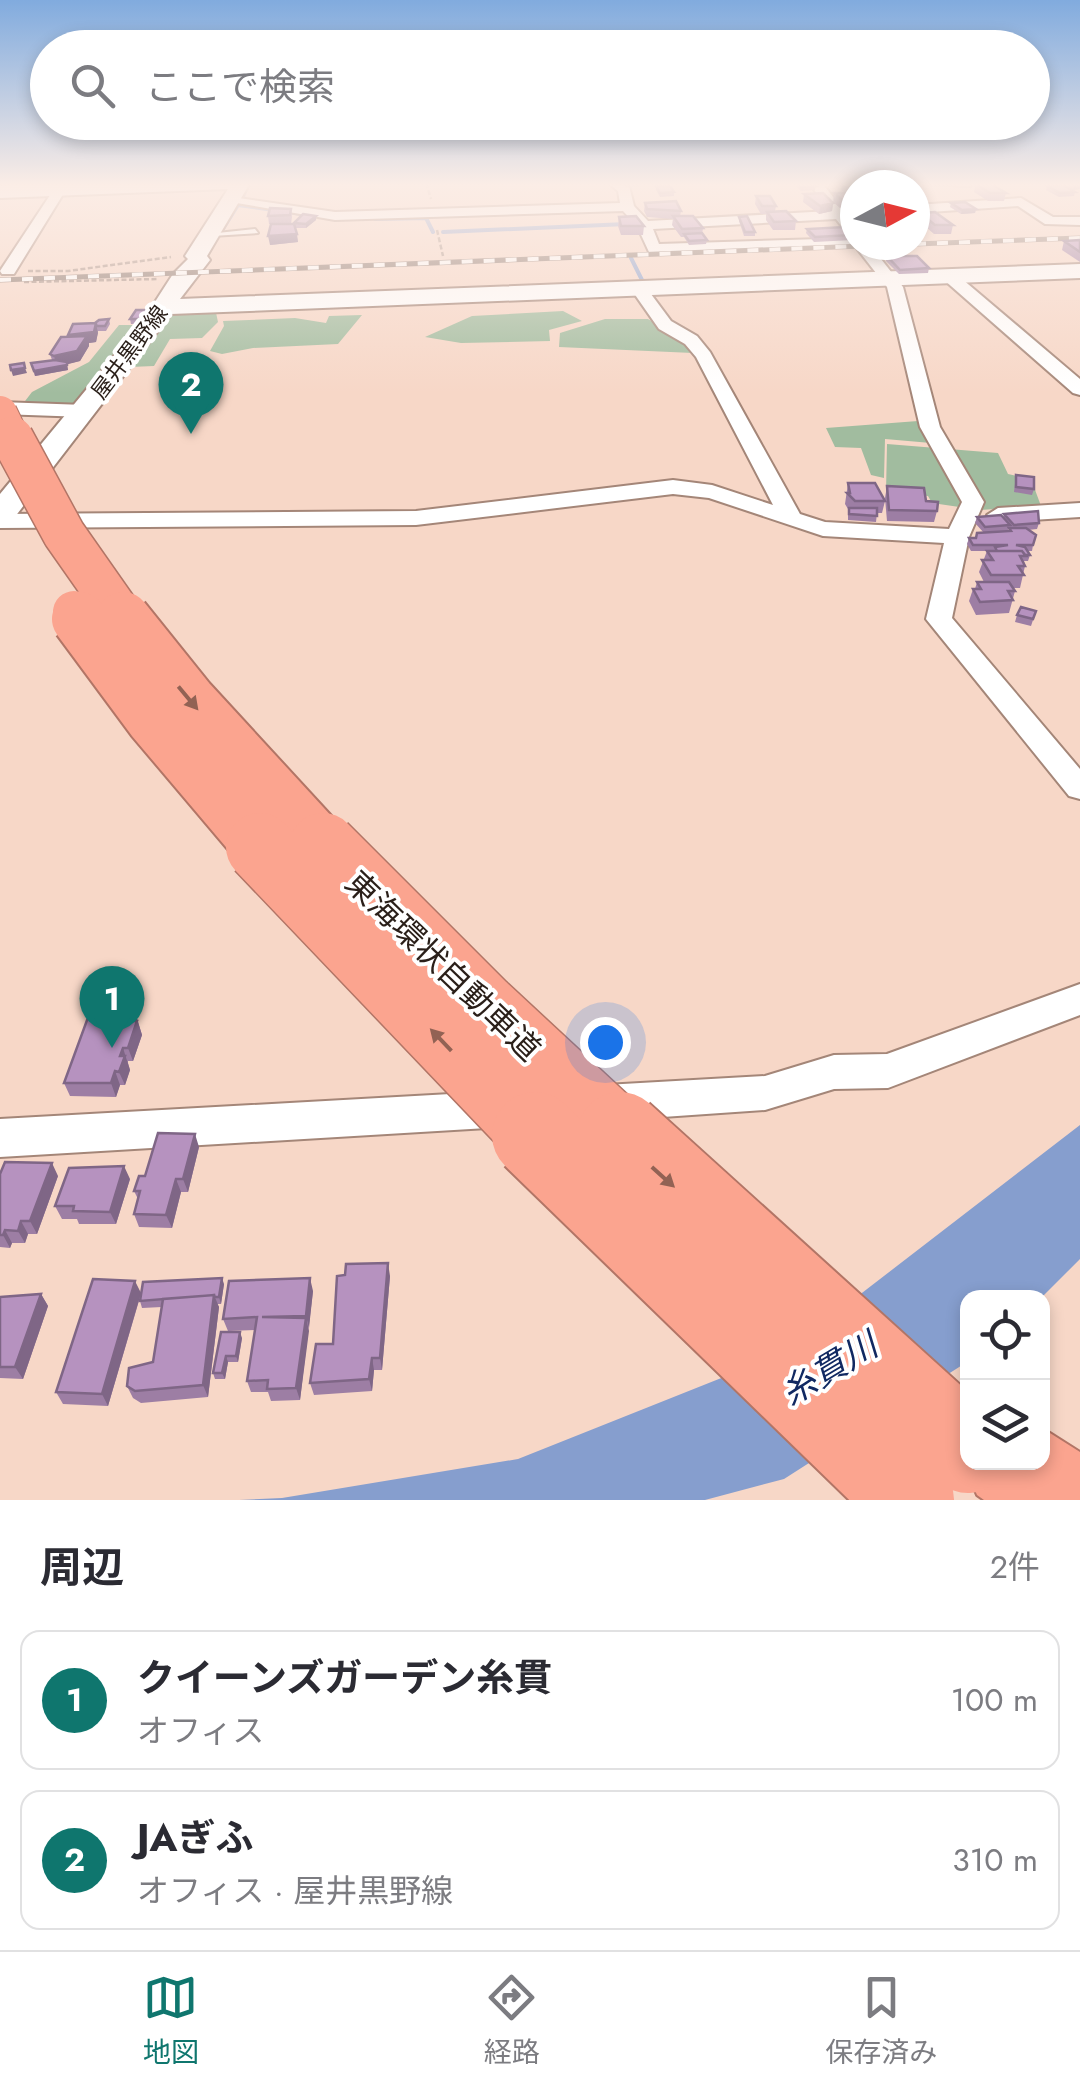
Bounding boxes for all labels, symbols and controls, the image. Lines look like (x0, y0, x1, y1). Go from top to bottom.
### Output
search box (30, 30, 1050, 140)
icon: search (65, 58, 120, 113)
text: ここで検索 (145, 59, 335, 114)
north arrow (840, 170, 930, 260)
street label: 屋井黒野線 (83, 298, 175, 406)
pin: 2 (158, 352, 224, 434)
one-way arrow (177, 685, 199, 710)
street label: 東海環状自動車道 (335, 861, 551, 1071)
pin: 1 (80, 966, 144, 1048)
your location (580, 1017, 631, 1068)
one-way arrow (430, 1028, 454, 1052)
one-way arrow (650, 1165, 675, 1187)
map controls (960, 1290, 1050, 1470)
button: locate (960, 1290, 1050, 1380)
water label: 糸貫川 (771, 1318, 890, 1417)
button: layers (960, 1380, 1050, 1470)
text: 周辺 (40, 1537, 124, 1598)
text: 2件 (990, 1544, 1040, 1590)
text: クイーンズガーデン糸貫 (137, 1650, 552, 1705)
text: 1 (66, 1677, 83, 1723)
text: 100 m (951, 1677, 1038, 1723)
text: オフィス (137, 1708, 264, 1754)
text: JAぎふ (137, 1810, 253, 1865)
text: 2 (64, 1837, 85, 1883)
text: 310 m (952, 1837, 1038, 1883)
text: オフィス · 屋井黒野線 (137, 1868, 453, 1914)
tab: 地図 (143, 1970, 199, 2073)
tab: 経路 (484, 1970, 540, 2073)
tab: 保存済み (825, 1970, 937, 2073)

